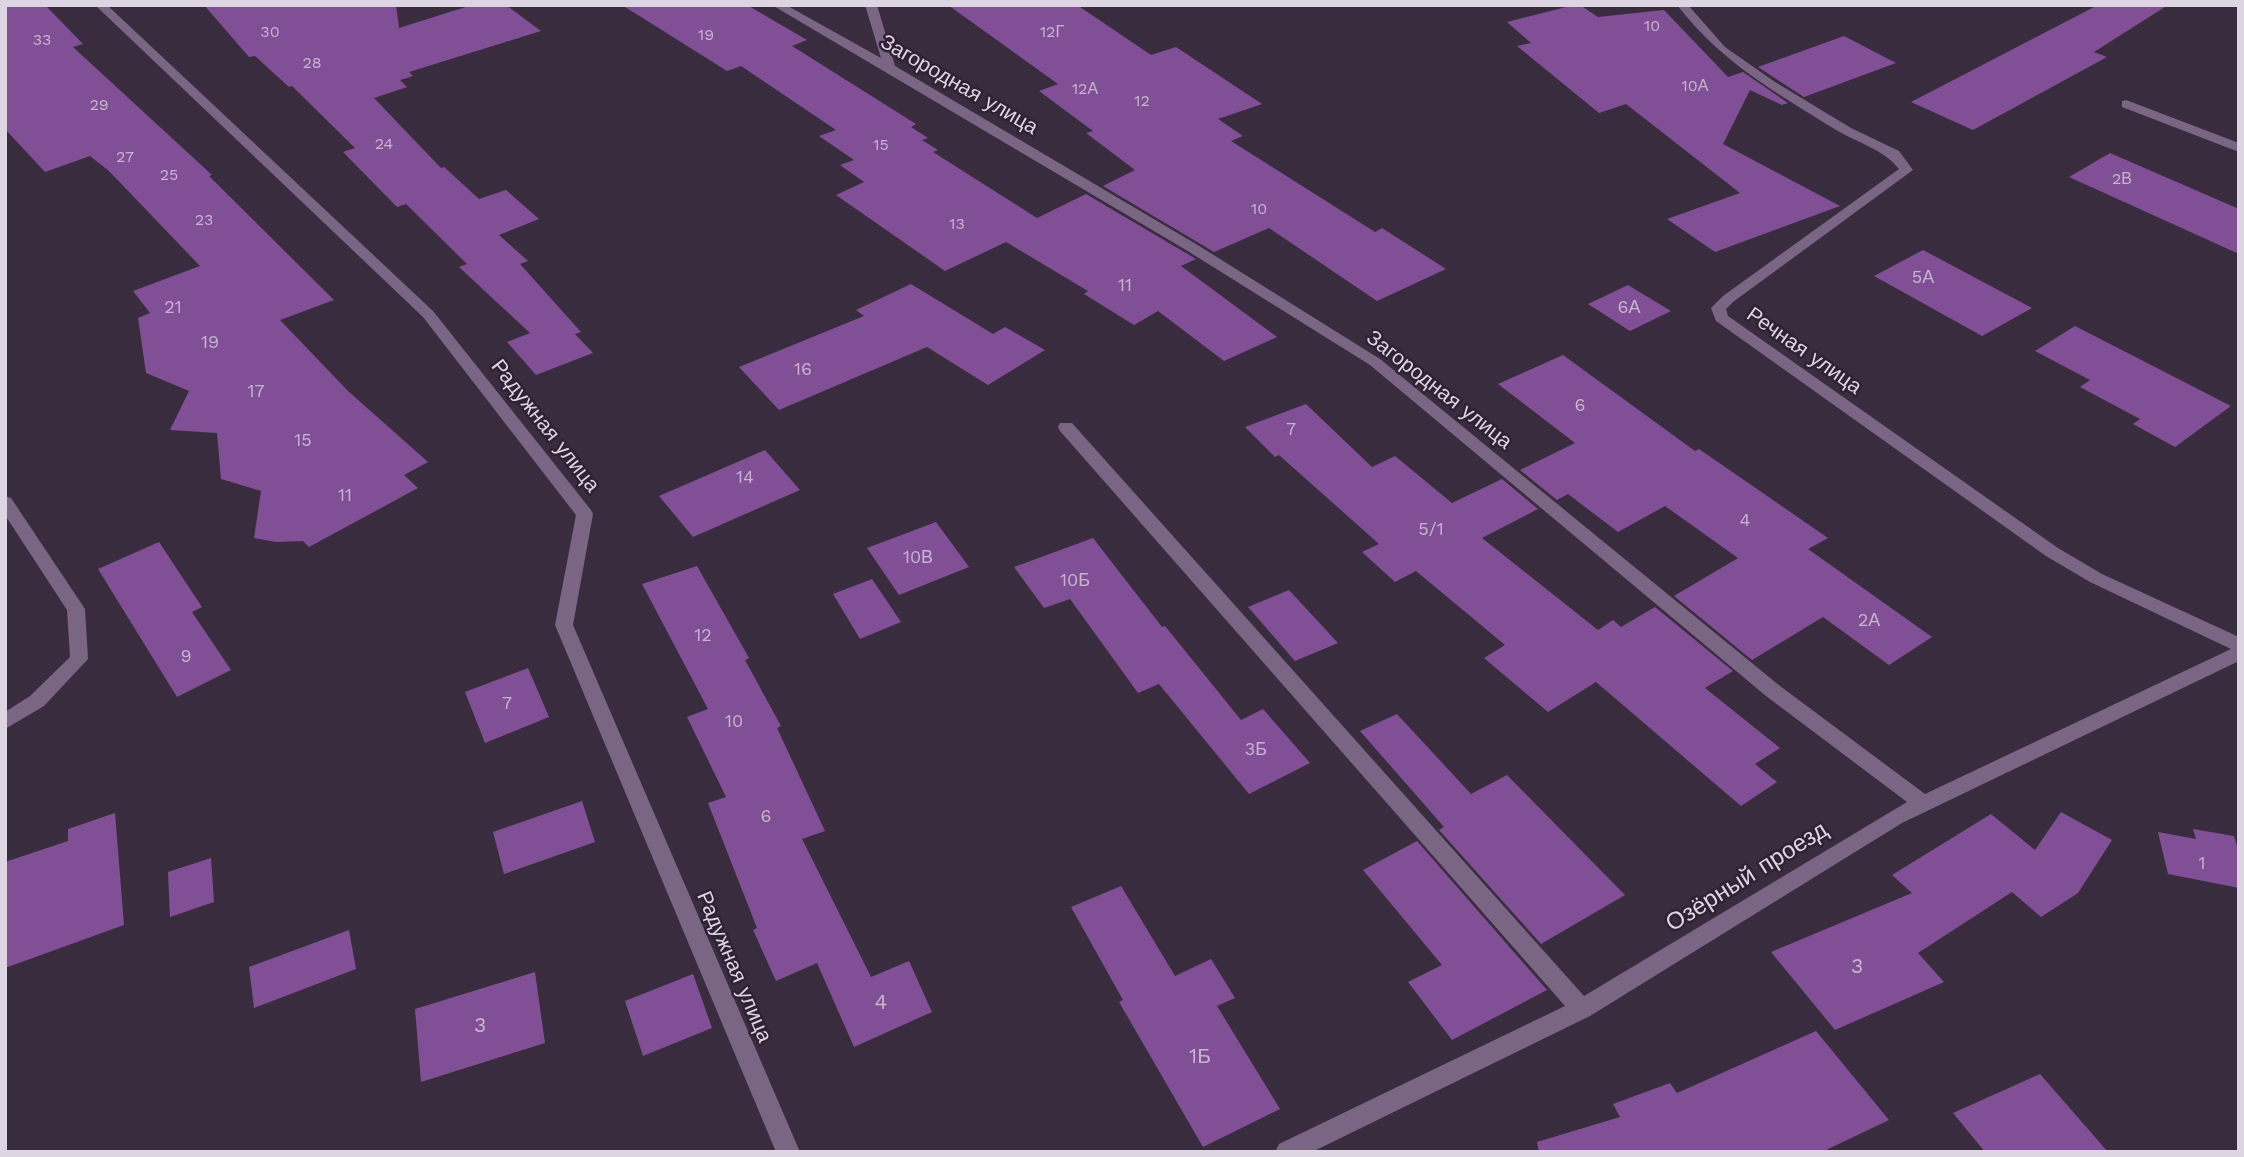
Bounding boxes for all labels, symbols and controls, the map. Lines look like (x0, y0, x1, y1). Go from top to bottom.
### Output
house number: 10 (1644, 16, 1660, 36)
house number: 30 (260, 22, 280, 42)
house number: 12Г (1040, 22, 1064, 42)
house number: 19 (698, 25, 714, 45)
house number: 33 (33, 30, 51, 50)
street label: Загородная улица (876, 30, 1042, 140)
house number: 28 (302, 53, 322, 73)
house number: 10А (1682, 76, 1708, 96)
house number: 12А (1072, 79, 1098, 99)
house number: 12 (1134, 91, 1150, 111)
house number: 29 (89, 95, 109, 115)
house number: 24 (375, 134, 393, 154)
house number: 15 (873, 135, 889, 155)
house number: 27 (116, 147, 134, 167)
house number: 25 (160, 165, 178, 185)
house number: 2В (2112, 169, 2132, 189)
house number: 10 (1251, 199, 1267, 219)
house number: 23 (195, 210, 213, 230)
house number: 13 (949, 214, 965, 234)
house number: 5А (1912, 267, 1934, 289)
house number: 11 (1118, 275, 1132, 297)
house number: 21 (164, 297, 182, 319)
house number: 6А (1618, 297, 1640, 319)
street label: Речная улица (1742, 302, 1866, 400)
street label: Загородная улица (1361, 325, 1517, 455)
house number: 19 (201, 332, 219, 354)
street label: Радужная улица (485, 355, 605, 497)
house number: 16 (794, 359, 812, 381)
house number: 17 (247, 381, 265, 403)
house number: 6 (1575, 395, 1585, 417)
house number: 7 (1286, 419, 1296, 441)
house number: 15 (294, 430, 312, 452)
house number: 14 (736, 467, 754, 489)
house number: 11 (338, 485, 352, 507)
house number: 4 (1740, 510, 1750, 532)
house number: 5/1 (1418, 519, 1444, 541)
house number: 10В (903, 547, 933, 569)
house number: 10Б (1060, 570, 1090, 592)
house number: 2А (1858, 610, 1880, 632)
house number: 12 (694, 625, 712, 647)
house number: 9 (180, 646, 192, 668)
house number: 7 (502, 693, 512, 715)
house number: 10 (725, 711, 743, 733)
house number: 3Б (1245, 739, 1267, 761)
house number: 6 (761, 806, 771, 828)
street label: Озёрный проезд (1661, 816, 1833, 938)
house number: 1 (2198, 853, 2206, 875)
street label: Радужная улица (691, 888, 777, 1046)
house number: 3 (1851, 954, 1863, 980)
house number: 4 (875, 990, 887, 1016)
house number: 3 (474, 1013, 486, 1039)
house number: 1Б (1189, 1044, 1211, 1070)

